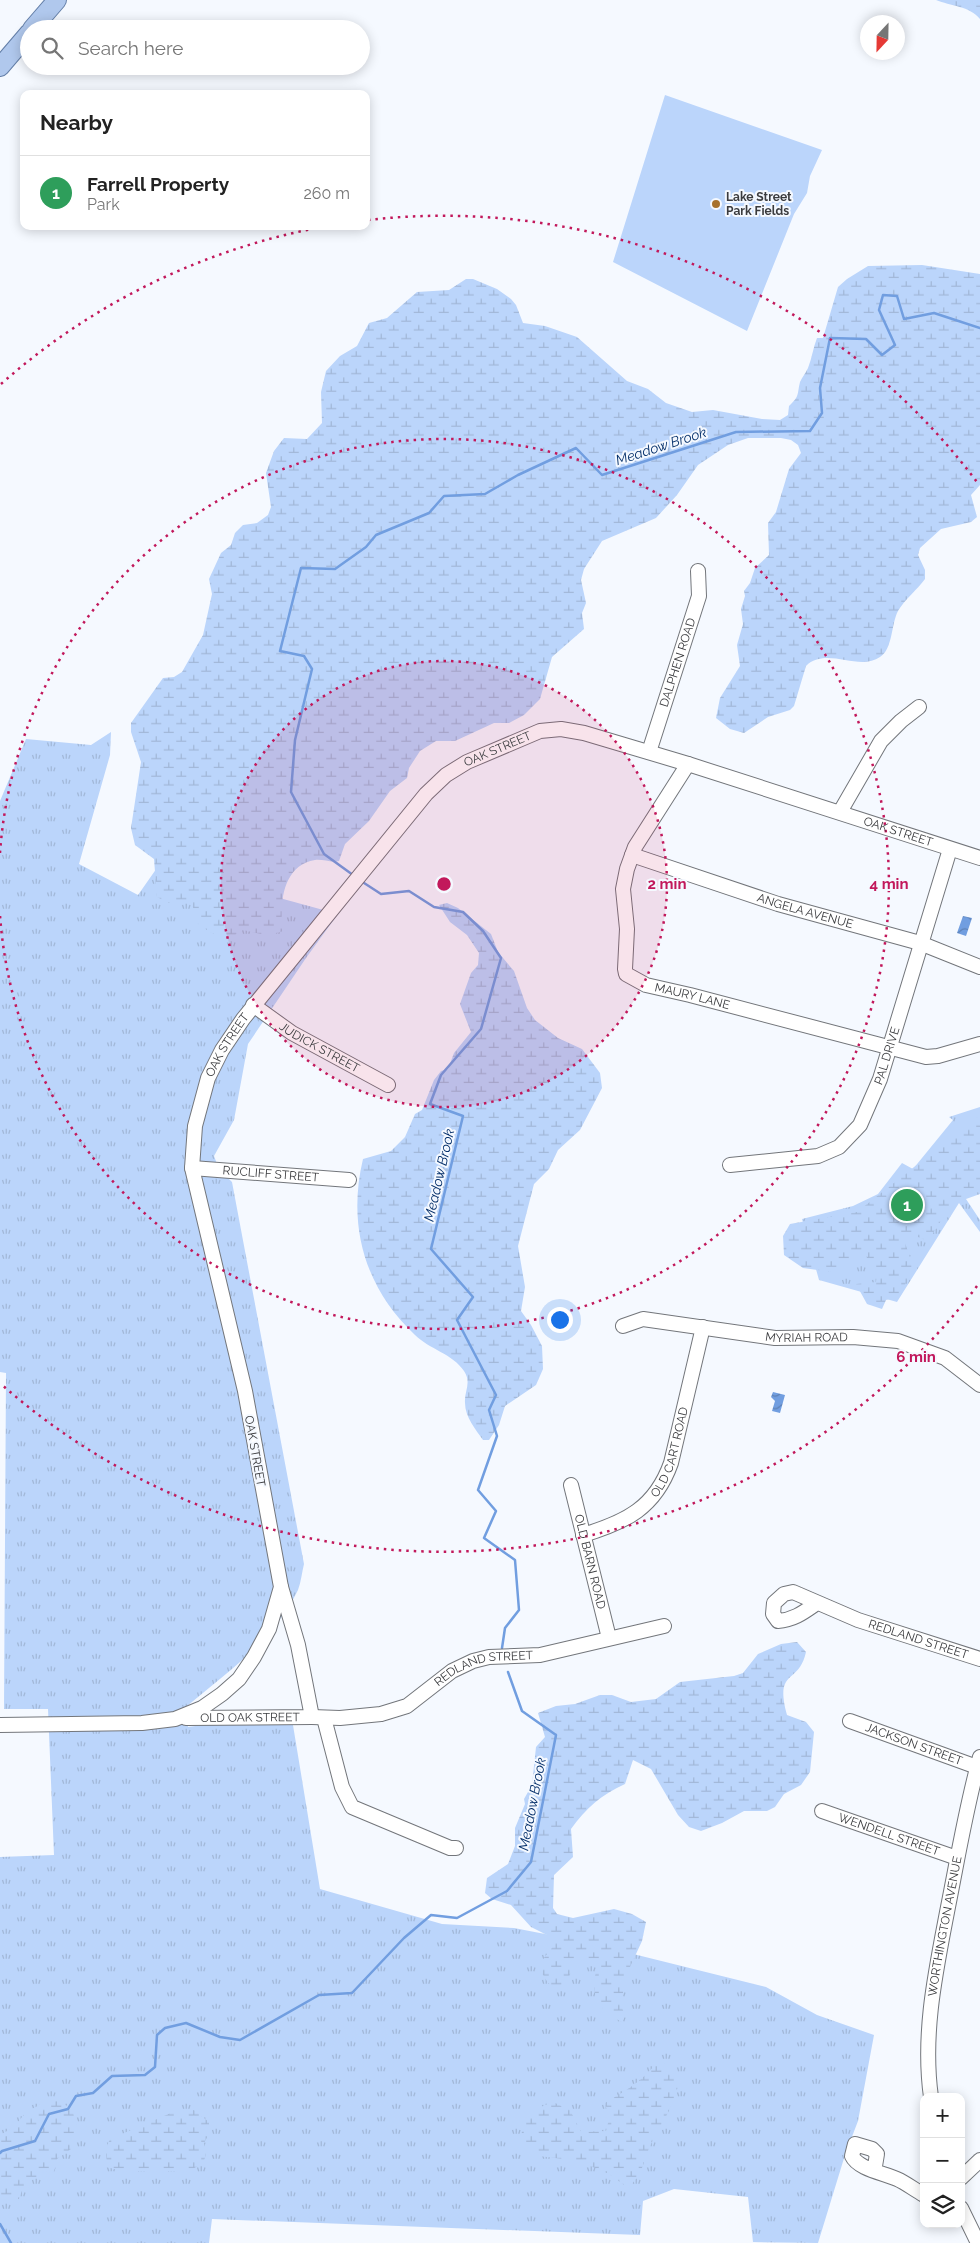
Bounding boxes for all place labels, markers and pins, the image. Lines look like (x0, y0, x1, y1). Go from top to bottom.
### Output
place label: Lake Street Park Fields (726, 190, 792, 218)
marker: Lake Street Park Fields (710, 198, 722, 210)
centre of rings (435, 875, 453, 893)
pin: 1 (891, 1186, 923, 1224)

